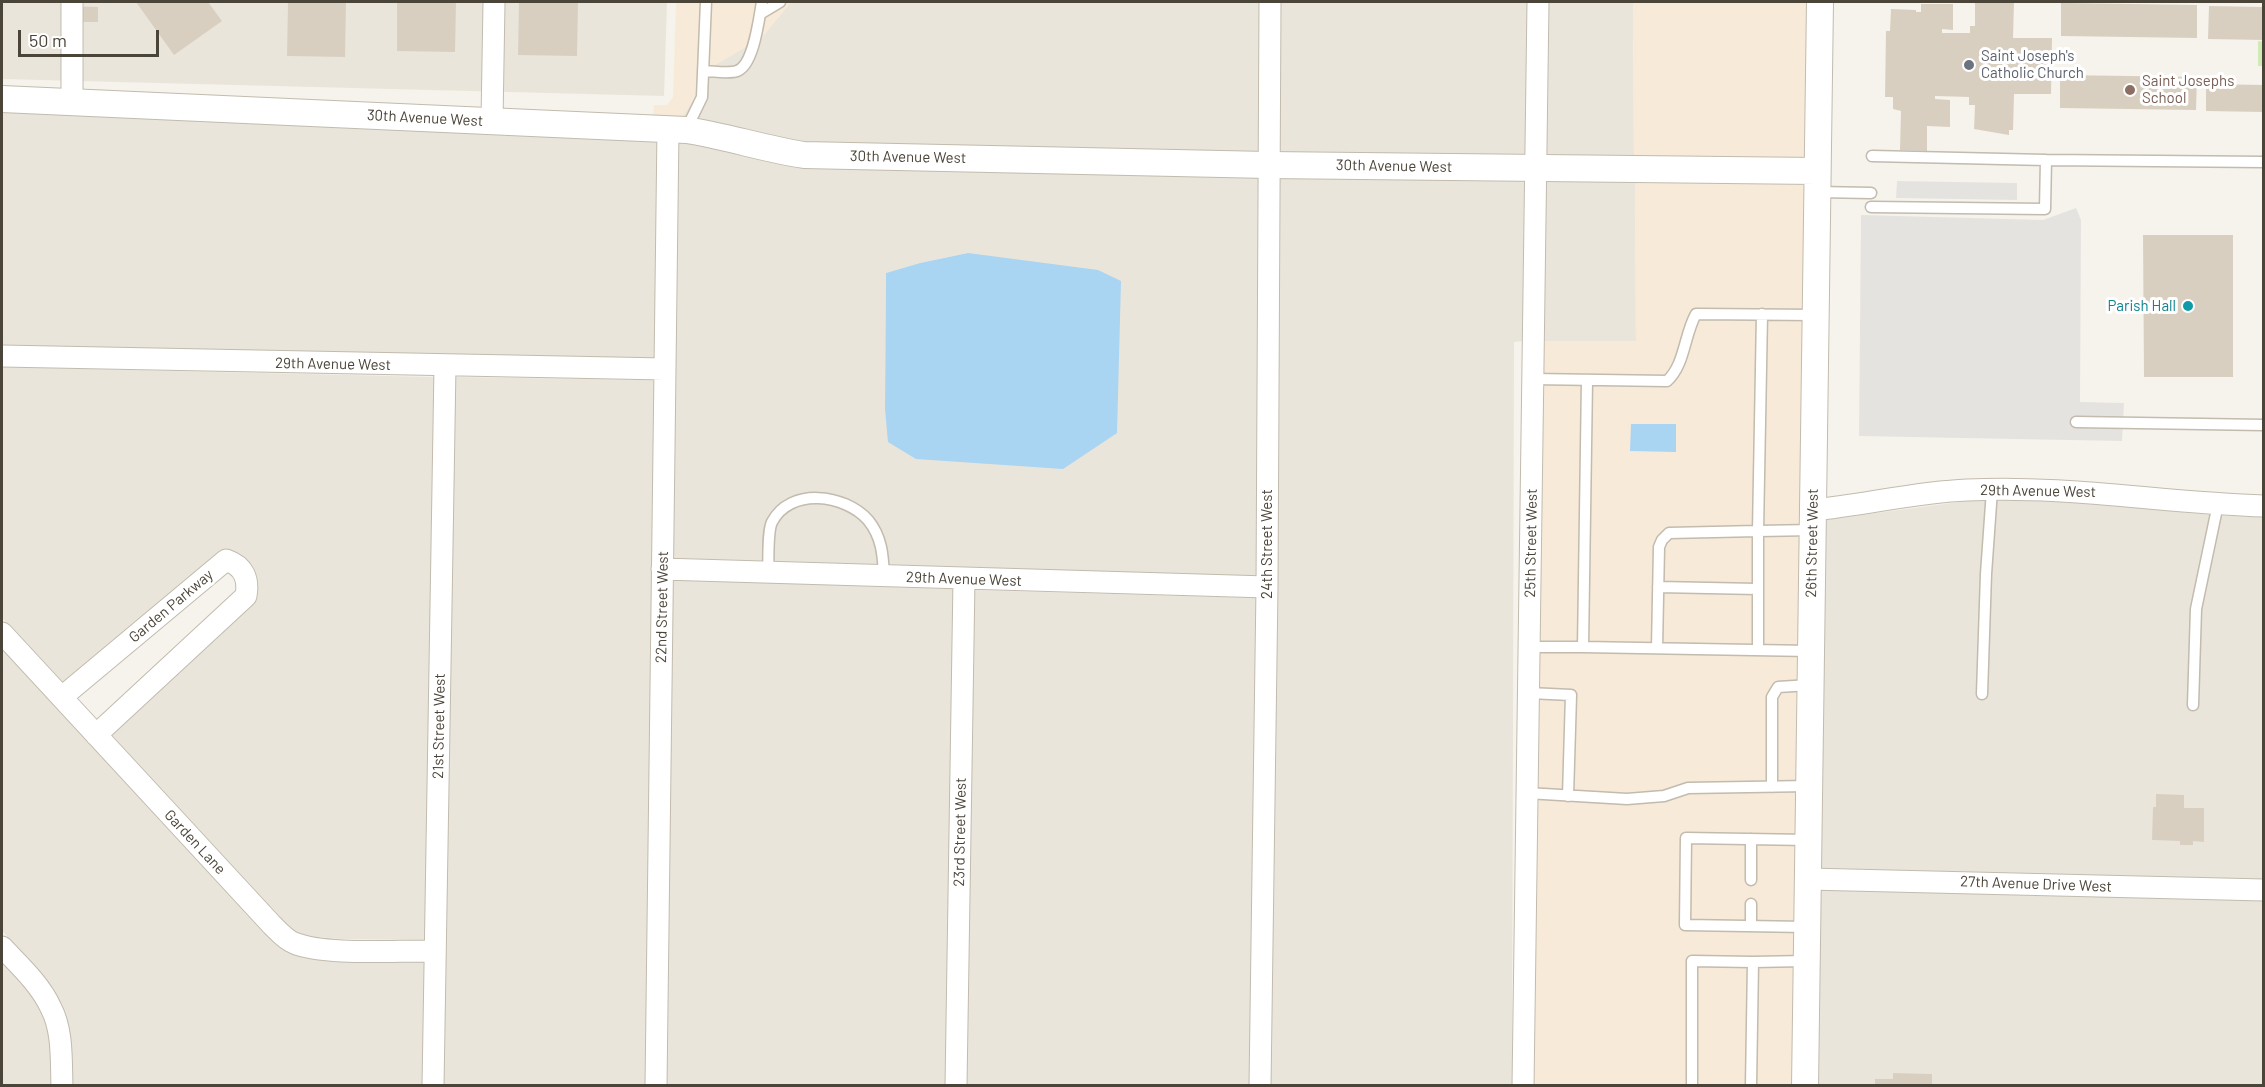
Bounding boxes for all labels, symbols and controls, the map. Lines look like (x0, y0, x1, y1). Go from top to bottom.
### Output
scale bar (21, 18, 162, 56)
text: 50 m (29, 29, 67, 51)
place label: Saint Joseph's Catholic Church (1981, 47, 2084, 82)
marker: Saint Joseph's Catholic Church (1962, 58, 1976, 72)
place label: Saint Josephs School (2142, 72, 2234, 107)
marker: Saint Josephs School (2123, 83, 2137, 97)
street label: 30th Avenue West (366, 106, 484, 130)
street label: 30th Avenue West (850, 147, 966, 167)
street label: 30th Avenue West (1336, 156, 1452, 176)
place label: Parish Hall (2108, 297, 2176, 315)
marker: Parish Hall (2181, 299, 2195, 313)
street label: 29th Avenue West (275, 354, 391, 374)
street label: 29th Avenue West (1980, 481, 2096, 501)
street label: 25th Street West (1521, 488, 1541, 598)
street label: 26th Street West (1802, 488, 1822, 598)
street label: 24th Street West (1258, 489, 1276, 599)
street label: 22nd Street West (652, 551, 672, 663)
street label: Garden Parkway (125, 566, 217, 646)
street label: 29th Avenue West (906, 568, 1022, 590)
street label: 21st Street West (429, 673, 449, 779)
street label: 23rd Street West (950, 777, 970, 887)
street label: Garden Lane (161, 806, 229, 878)
street label: 27th Avenue Drive West (1960, 872, 2112, 896)

